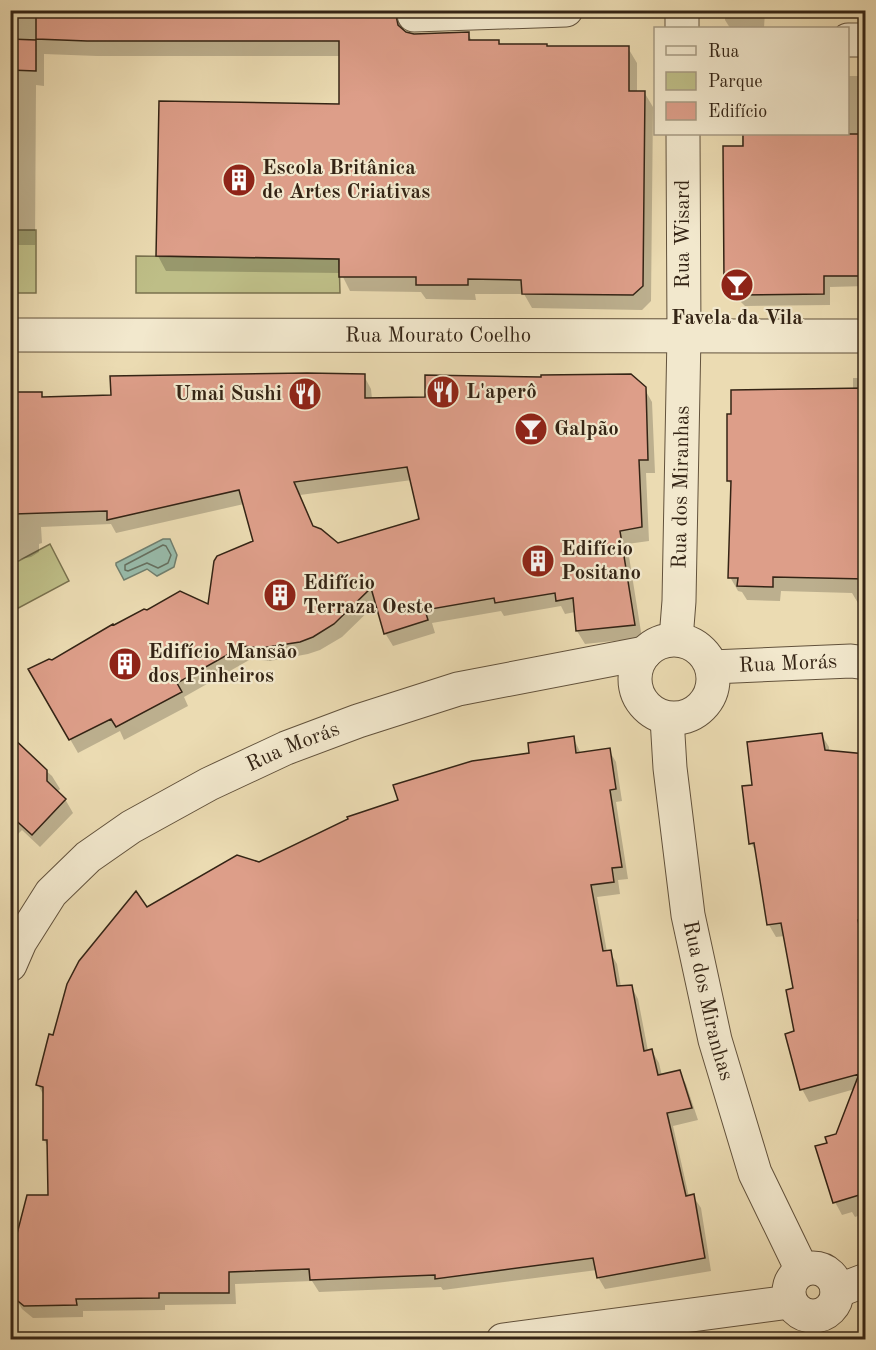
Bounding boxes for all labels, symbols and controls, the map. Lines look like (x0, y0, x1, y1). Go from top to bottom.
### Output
legend (654, 27, 849, 135)
text: Rua (708, 43, 739, 61)
text: Parque (708, 73, 763, 91)
text: Edifício (708, 103, 767, 121)
place label: Escola Britânica de Artes Criativas (262, 158, 430, 203)
building icon: Escola Britânica de Artes Criativas (221, 162, 257, 198)
street label: Rua Wisard (673, 180, 694, 288)
bar icon: Favela da Vila (719, 267, 755, 303)
place label: Favela da Vila (671, 308, 803, 329)
street label: Rua Mourato Coelho (345, 325, 531, 346)
restaurant icon: L'aperô (425, 374, 461, 410)
restaurant icon: Umai Sushi (287, 376, 323, 412)
place label: L'aperô (466, 382, 537, 403)
place label: Umai Sushi (174, 384, 282, 405)
street label: Rua dos Miranhas (669, 405, 693, 569)
bar icon: Galpão (513, 411, 549, 447)
place label: Galpão (554, 419, 619, 440)
place label: Edifício Positano (561, 539, 641, 584)
building icon: Edifício Positano (520, 543, 556, 579)
place label: Edifício Terraza Oeste (303, 573, 433, 618)
building icon: Edifício Terraza Oeste (262, 577, 298, 613)
place label: Edifício Mansão dos Pinheiros (148, 642, 297, 687)
building icon: Edifício Mansão dos Pinheiros (107, 646, 143, 682)
street label: Rua Morás (738, 651, 838, 676)
street label: Rua Morás (243, 718, 342, 776)
street label: Rua dos Miranhas (679, 919, 737, 1083)

